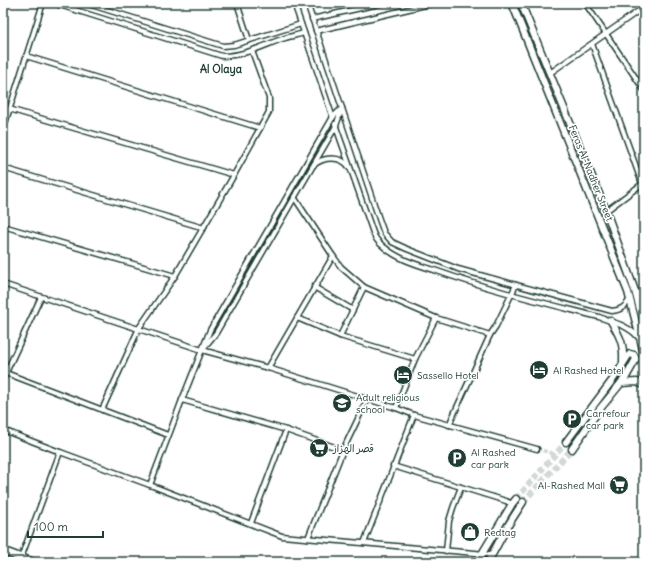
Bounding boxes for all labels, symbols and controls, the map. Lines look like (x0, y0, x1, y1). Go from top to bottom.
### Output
district label: Al Olaya (200, 62, 243, 77)
street label: Feras Al-Nadher Street (566, 123, 617, 224)
hotel icon: Al Rashed Hotel (528, 359, 550, 381)
hotel icon: Sassello Hotel (392, 364, 414, 386)
place label: Al Rashed Hotel (553, 364, 624, 377)
place label: Sassello Hotel (417, 369, 479, 382)
place label: Adult religious school (356, 391, 420, 416)
school or university icon: Adult religious school (331, 392, 353, 414)
place label: Carrefour car park (586, 407, 630, 432)
parking icon: Carrefour car park (561, 408, 583, 430)
supermarket icon: قصر الهزاز (308, 437, 330, 459)
place label: قصر الهزاز (332, 442, 374, 455)
place label: Al Rashed car park (471, 446, 516, 471)
parking icon: Al Rashed car park (446, 447, 468, 469)
supermarket icon: Al-Rashed Mall (608, 474, 630, 496)
place label: Al-Rashed Mall (538, 479, 605, 492)
scale bar (28, 513, 103, 539)
text: 100 m (34, 519, 68, 534)
shop icon: Redtag (459, 521, 481, 543)
place label: Redtag (484, 526, 516, 539)

